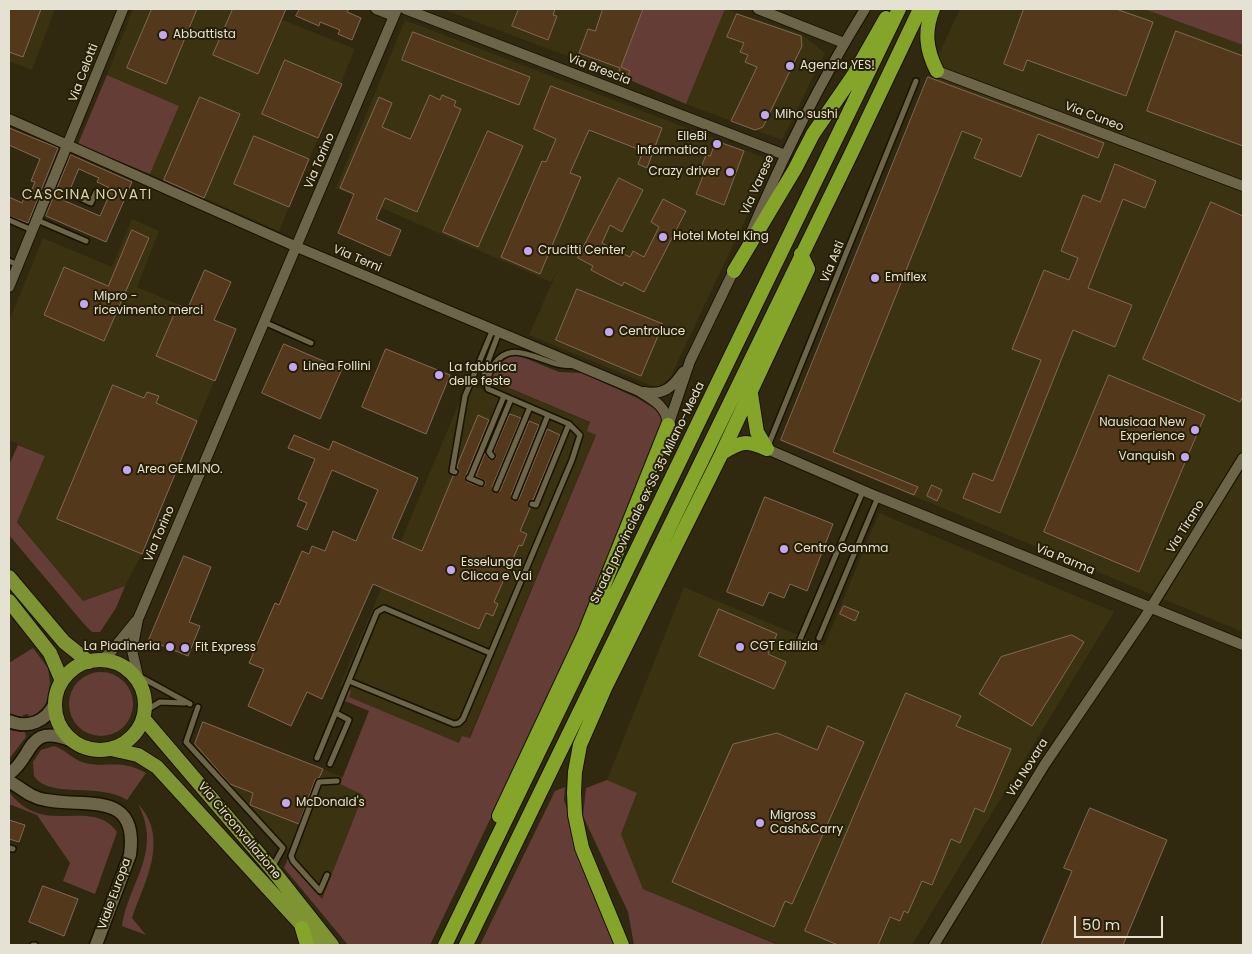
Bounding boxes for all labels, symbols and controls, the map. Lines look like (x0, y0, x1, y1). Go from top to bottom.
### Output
place label: Abbattista (173, 28, 236, 42)
marker: Abbattista (157, 29, 169, 41)
street label: Via Celotti (66, 42, 102, 104)
street label: Via Brescia (565, 51, 633, 89)
place label: Agenzia YES! (800, 59, 875, 73)
marker: Agenzia YES! (784, 60, 796, 72)
street label: Via Cuneo (1062, 99, 1126, 135)
place label: Miho sushi (775, 108, 838, 122)
marker: Miho sushi (759, 109, 771, 121)
place label: ElleBi Informatica (637, 130, 707, 158)
street label: Via Torino (302, 131, 338, 191)
marker: ElleBi Informatica (711, 138, 723, 150)
street label: Via Varese (738, 153, 778, 217)
place label: Crazy driver (649, 165, 720, 179)
marker: Crazy driver (724, 166, 736, 178)
district label: CASCINA NOVATI (20, 187, 154, 203)
place label: Hotel Motel King (673, 230, 769, 244)
marker: Hotel Motel King (657, 231, 669, 243)
street label: Via Asti (818, 239, 848, 285)
street label: Via Terni (331, 242, 383, 276)
place label: Crucitti Center (538, 244, 625, 258)
marker: Crucitti Center (522, 245, 534, 257)
place label: Emiflex (885, 271, 927, 285)
marker: Emiflex (869, 272, 881, 284)
place label: Mipro - ricevimento merci (94, 290, 203, 318)
marker: Mipro - ricevimento merci (78, 298, 90, 310)
place label: Centroluce (619, 325, 685, 339)
marker: Centroluce (603, 326, 615, 338)
place label: Linea Follini (303, 360, 371, 374)
marker: Linea Follini (287, 361, 299, 373)
place label: La fabbrica delle feste (449, 361, 517, 389)
marker: La fabbrica delle feste (433, 369, 445, 381)
street label: Strada provinciale ex SS 35 Milano-Meda (588, 380, 708, 606)
place label: Nausicaa New Experience (1099, 416, 1185, 444)
marker: Nausicaa New Experience (1189, 424, 1201, 436)
place label: Vanquish (1118, 450, 1175, 464)
marker: Vanquish (1179, 451, 1191, 463)
place label: Area GE.MI.NO. (137, 463, 223, 477)
marker: Area GE.MI.NO. (121, 464, 133, 476)
street label: Via Tirano (1164, 498, 1208, 556)
street label: Via Torino (142, 504, 178, 564)
place label: Centro Gamma (794, 542, 888, 556)
street label: Via Parma (1033, 542, 1097, 578)
marker: Centro Gamma (778, 543, 790, 555)
place label: Esselunga Clicca e Vai (461, 556, 532, 584)
marker: Esselunga Clicca e Vai (445, 564, 457, 576)
place label: La Piadineria (84, 640, 160, 654)
place label: CGT Edilizia (750, 640, 818, 654)
marker: La Piadineria (164, 641, 176, 653)
place label: Fit Express (195, 641, 256, 655)
marker: CGT Edilizia (734, 641, 746, 653)
marker: Fit Express (179, 642, 191, 654)
street label: Via Novara (1004, 736, 1052, 800)
street label: Via Circonvallazione (194, 780, 284, 882)
place label: McDonald's (296, 796, 365, 810)
marker: McDonald's (280, 797, 292, 809)
place label: Migross Cash&Carry (770, 809, 843, 837)
marker: Migross Cash&Carry (754, 817, 766, 829)
street label: Viale Europa (95, 856, 135, 932)
scale bar (1077, 906, 1166, 938)
text: 50 m (1082, 914, 1120, 935)

